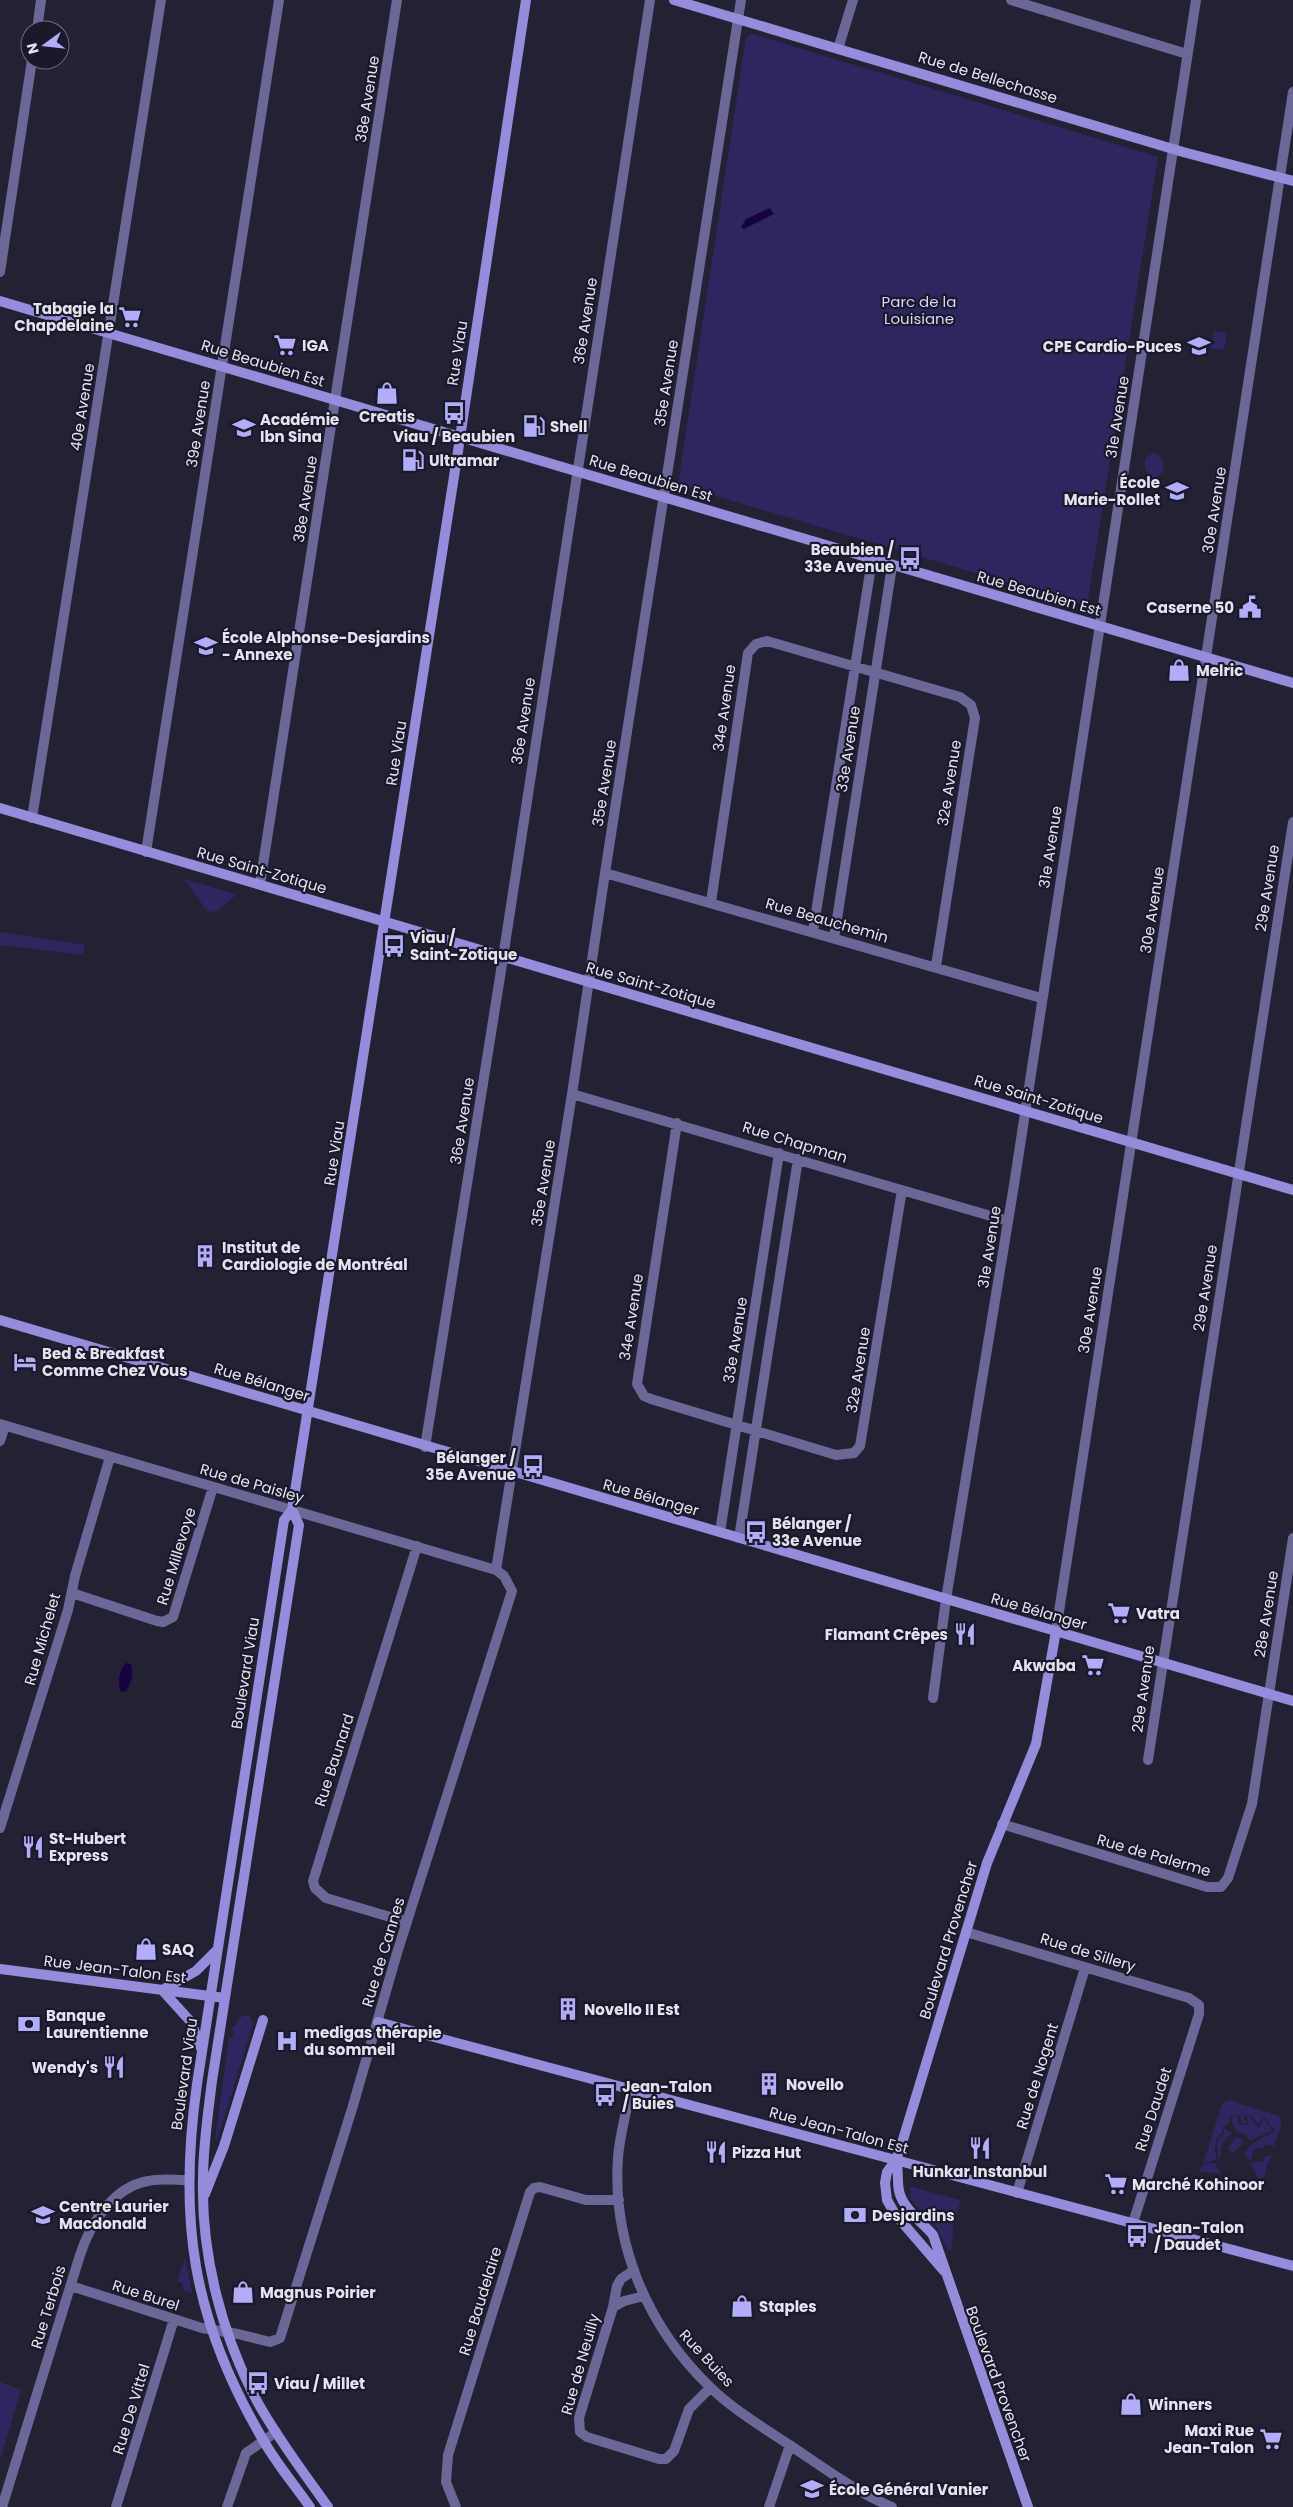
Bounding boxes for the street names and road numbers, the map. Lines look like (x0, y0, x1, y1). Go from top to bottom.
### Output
street label: Rue de Bellechasse (916, 46, 1060, 108)
street label: 38e Avenue (350, 54, 384, 144)
street label: 36e Avenue (568, 276, 602, 366)
street label: Rue Viau (441, 319, 473, 387)
street label: Rue Beaubien Est (199, 334, 327, 392)
street label: 35e Avenue (649, 338, 683, 428)
street label: 40e Avenue (65, 362, 99, 452)
street label: 31e Avenue (1100, 374, 1134, 460)
street label: 39e Avenue (181, 379, 215, 469)
street label: Rue Beaubien Est (587, 449, 715, 507)
street label: 38e Avenue (288, 454, 322, 544)
street label: 30e Avenue (1197, 465, 1231, 555)
street label: Rue Beaubien Est (975, 565, 1103, 621)
street label: 34e Avenue (707, 663, 741, 753)
street label: 36e Avenue (506, 676, 540, 766)
street label: 33e Avenue (831, 704, 865, 794)
street label: Rue Viau (380, 719, 412, 787)
street label: 35e Avenue (587, 738, 621, 828)
street label: 32e Avenue (932, 738, 966, 828)
street label: 31e Avenue (1033, 804, 1067, 890)
street label: Rue Saint-Zotique (195, 841, 329, 899)
street label: 29e Avenue (1250, 843, 1284, 933)
street label: 30e Avenue (1135, 865, 1169, 955)
street label: Rue Beauchemin (763, 892, 891, 948)
street label: Rue Saint-Zotique (584, 956, 718, 1014)
street label: Rue Saint-Zotique (972, 1069, 1106, 1129)
street label: 36e Avenue (445, 1076, 479, 1166)
street label: Rue Chapman (740, 1116, 850, 1168)
street label: Rue Viau (318, 1119, 350, 1187)
street label: 35e Avenue (526, 1138, 560, 1228)
street label: 31e Avenue (972, 1204, 1006, 1290)
street label: 29e Avenue (1188, 1243, 1222, 1333)
street label: 30e Avenue (1073, 1265, 1107, 1355)
street label: 34e Avenue (614, 1272, 648, 1362)
street label: 33e Avenue (718, 1295, 752, 1385)
street label: 32e Avenue (841, 1325, 875, 1415)
street label: Rue Bélanger (212, 1357, 313, 1407)
street label: Rue de Paisley (198, 1458, 307, 1508)
street label: Rue Bélanger (601, 1473, 702, 1521)
street label: Rue Millevoye (151, 1505, 201, 1607)
street label: 28e Avenue (1249, 1569, 1283, 1659)
street label: Rue Bélanger (989, 1587, 1090, 1635)
street label: Rue Michelet (19, 1590, 65, 1688)
street label: Boulevard Viau (226, 1615, 264, 1731)
street label: 29e Avenue (1126, 1644, 1160, 1734)
street label: Rue Baunard (309, 1711, 359, 1809)
street label: Rue de Palerme (1095, 1829, 1213, 1881)
street label: Boulevard Provencher (914, 1858, 982, 2022)
street label: Rue de Cannes (356, 1894, 410, 2009)
street label: Rue de Sillery (1038, 1928, 1139, 1977)
street label: Rue Jean-Talon Est (43, 1950, 187, 1988)
street label: Boulevard Viau (166, 2016, 202, 2132)
street label: Rue de Nogent (1011, 2020, 1063, 2132)
street label: Rue Daudet (1130, 2064, 1176, 2154)
street label: Rue Jean-Talon Est (767, 2101, 911, 2159)
street label: Rue Baudelaire (453, 2244, 507, 2358)
street label: Rue Terbois (25, 2263, 71, 2351)
street label: Rue Burel (110, 2274, 182, 2316)
street label: Boulevard Provencher (961, 2303, 1037, 2465)
street label: Rue de Neuilly (556, 2310, 605, 2417)
street label: Rue Buies (675, 2325, 739, 2391)
street label: Rue De Vittel (107, 2361, 155, 2457)

